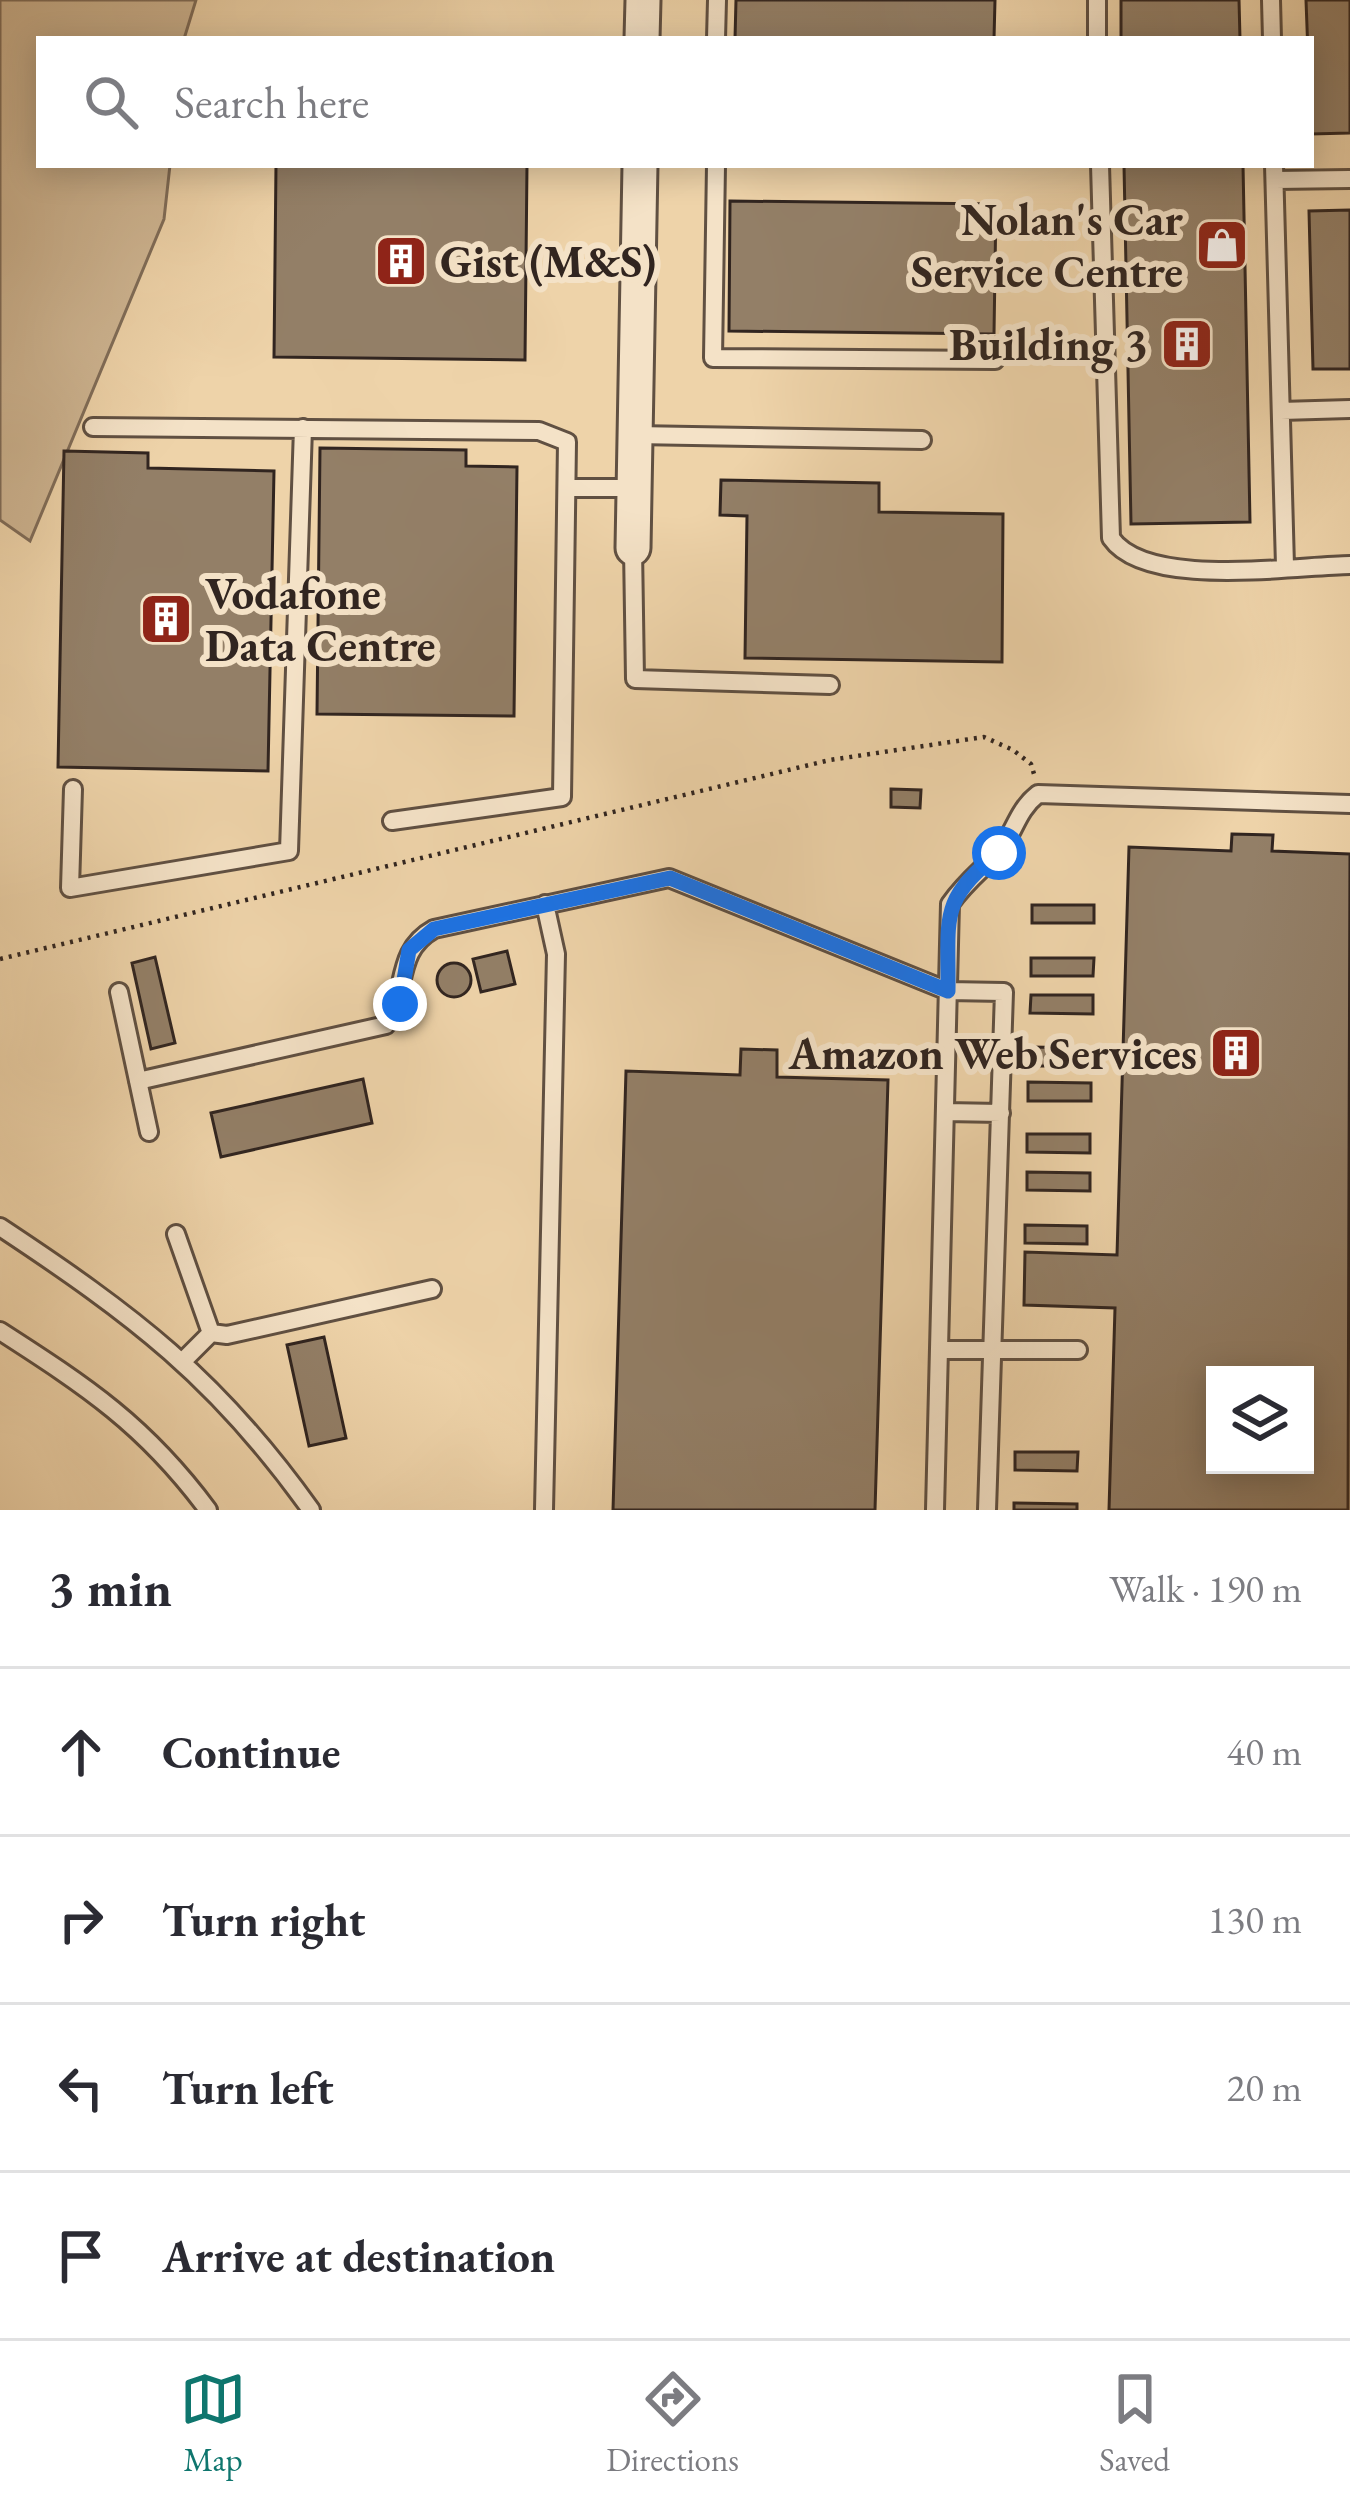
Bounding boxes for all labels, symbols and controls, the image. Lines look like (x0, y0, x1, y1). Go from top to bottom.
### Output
search box (36, 36, 1314, 168)
icon: search (78, 69, 144, 135)
text: Search here (174, 73, 369, 131)
place label: Nolan's Car Service Centre (911, 190, 1183, 300)
shop icon: Nolan's Car Service Centre (1194, 217, 1250, 273)
place label: Gist (M&S) (440, 232, 656, 290)
building icon: Gist (M&S) (373, 233, 429, 289)
place label: Building 3 (949, 315, 1148, 374)
building icon: Building 3 (1159, 316, 1215, 372)
place label: Vodafone Data Centre (205, 564, 436, 674)
building icon: Vodafone Data Centre (138, 591, 194, 647)
route start (972, 826, 1026, 880)
route end (373, 977, 427, 1031)
place label: Amazon Web Services (788, 1024, 1197, 1082)
building icon: Amazon Web Services (1208, 1025, 1264, 1081)
map controls (1206, 1366, 1314, 1474)
button: layers (1206, 1366, 1314, 1474)
text: 3 min (48, 1555, 172, 1621)
text: Walk · 190 m (1109, 1563, 1302, 1614)
icon: ahead (48, 1719, 114, 1785)
text: Continue (162, 1723, 340, 1781)
text: 40 m (1226, 1726, 1302, 1777)
icon: right (48, 1887, 114, 1953)
text: Turn right (162, 1891, 365, 1949)
text: 130 m (1208, 1894, 1302, 1945)
icon: left (48, 2055, 114, 2121)
text: Turn left (162, 2059, 334, 2117)
text: 20 m (1226, 2062, 1302, 2113)
icon: arrive (48, 2223, 114, 2289)
text: Arrive at destination (162, 2227, 555, 2285)
tab: Map (180, 2366, 246, 2481)
tab: Directions (606, 2366, 739, 2481)
tab: Saved (1099, 2366, 1170, 2481)

